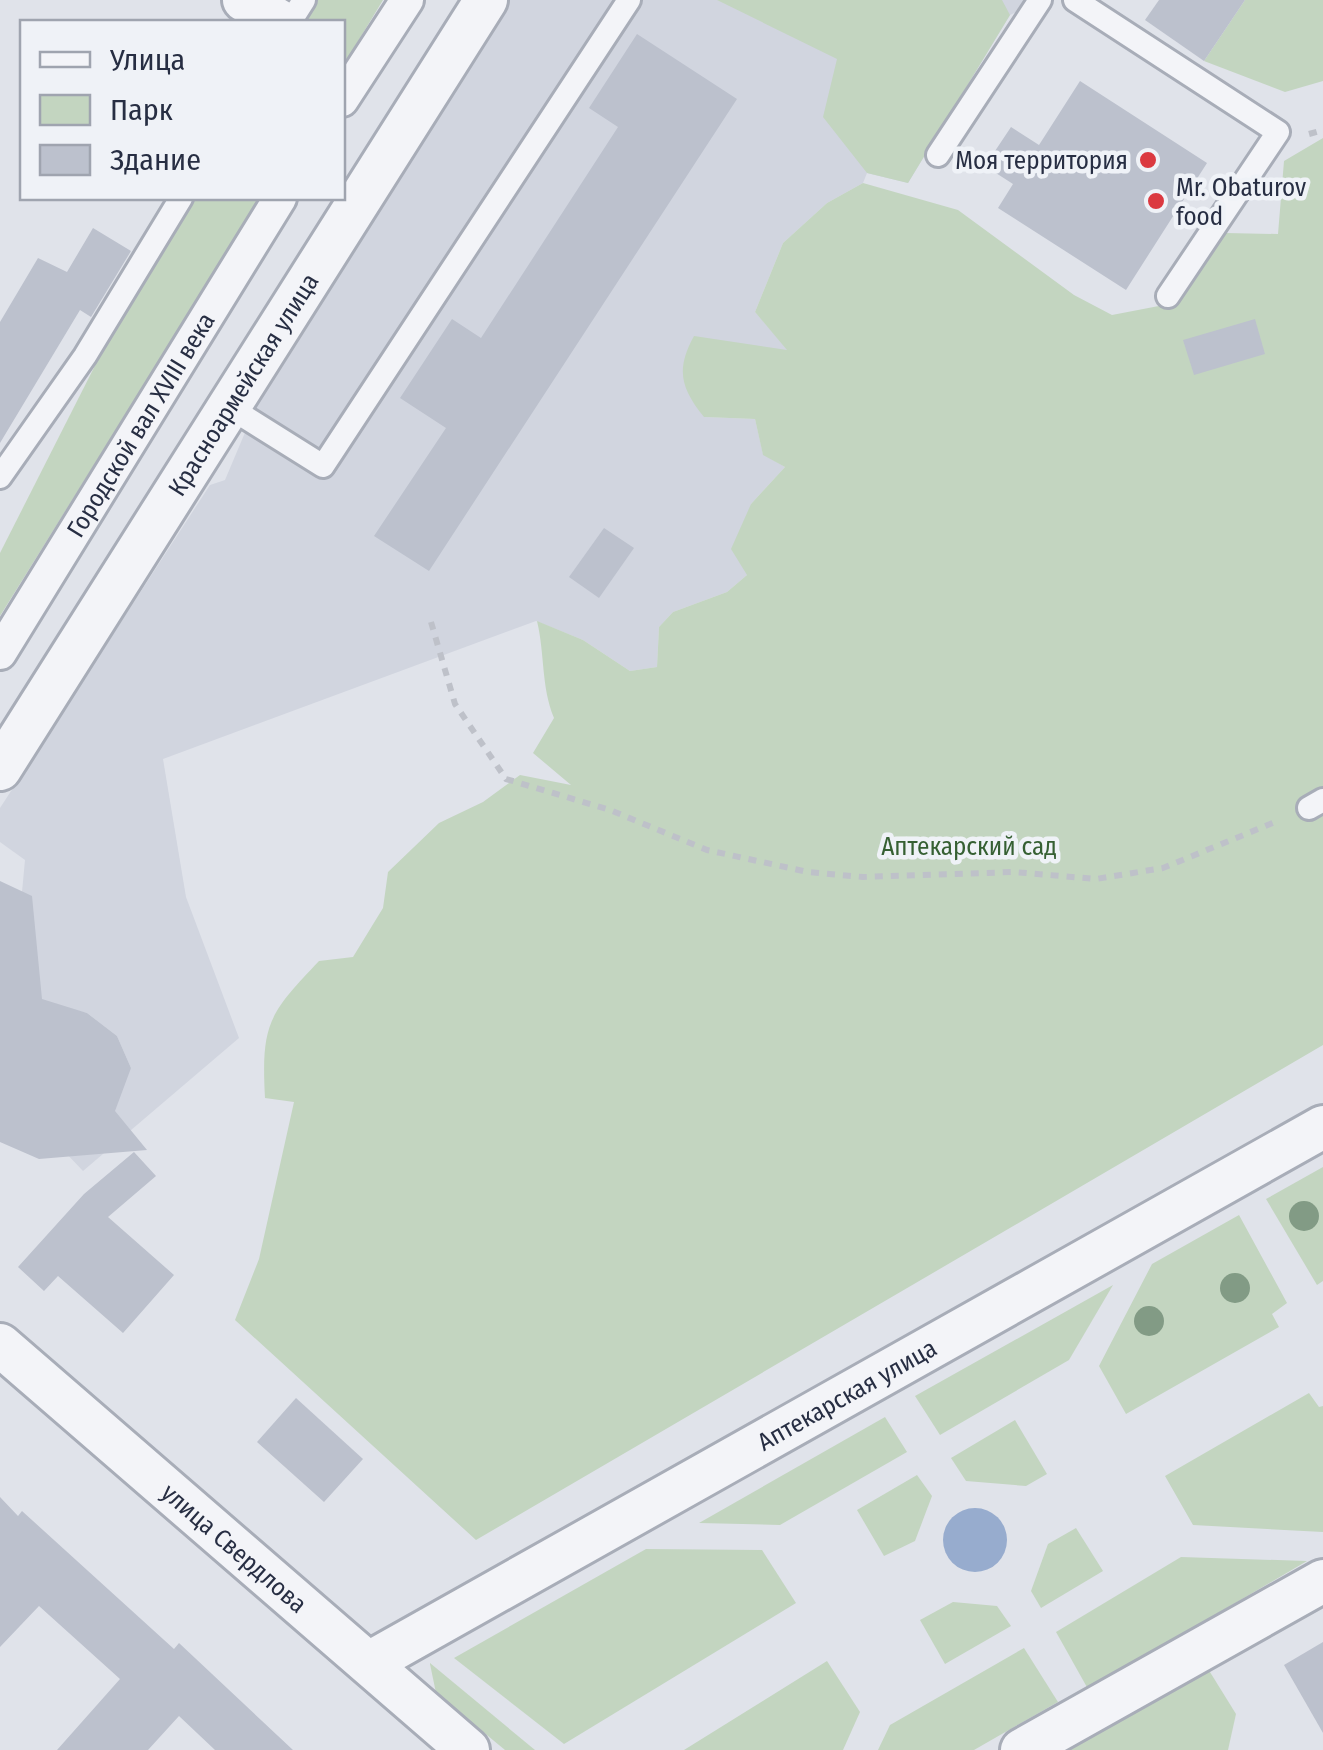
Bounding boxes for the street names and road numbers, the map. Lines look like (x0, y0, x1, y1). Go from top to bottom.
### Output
street label: Красноармейская улица (162, 268, 325, 502)
street label: Городской вал XVIII века (61, 308, 222, 543)
street label: Аптекарская улица (752, 1333, 942, 1458)
street label: улица Свердлова (155, 1478, 312, 1620)

